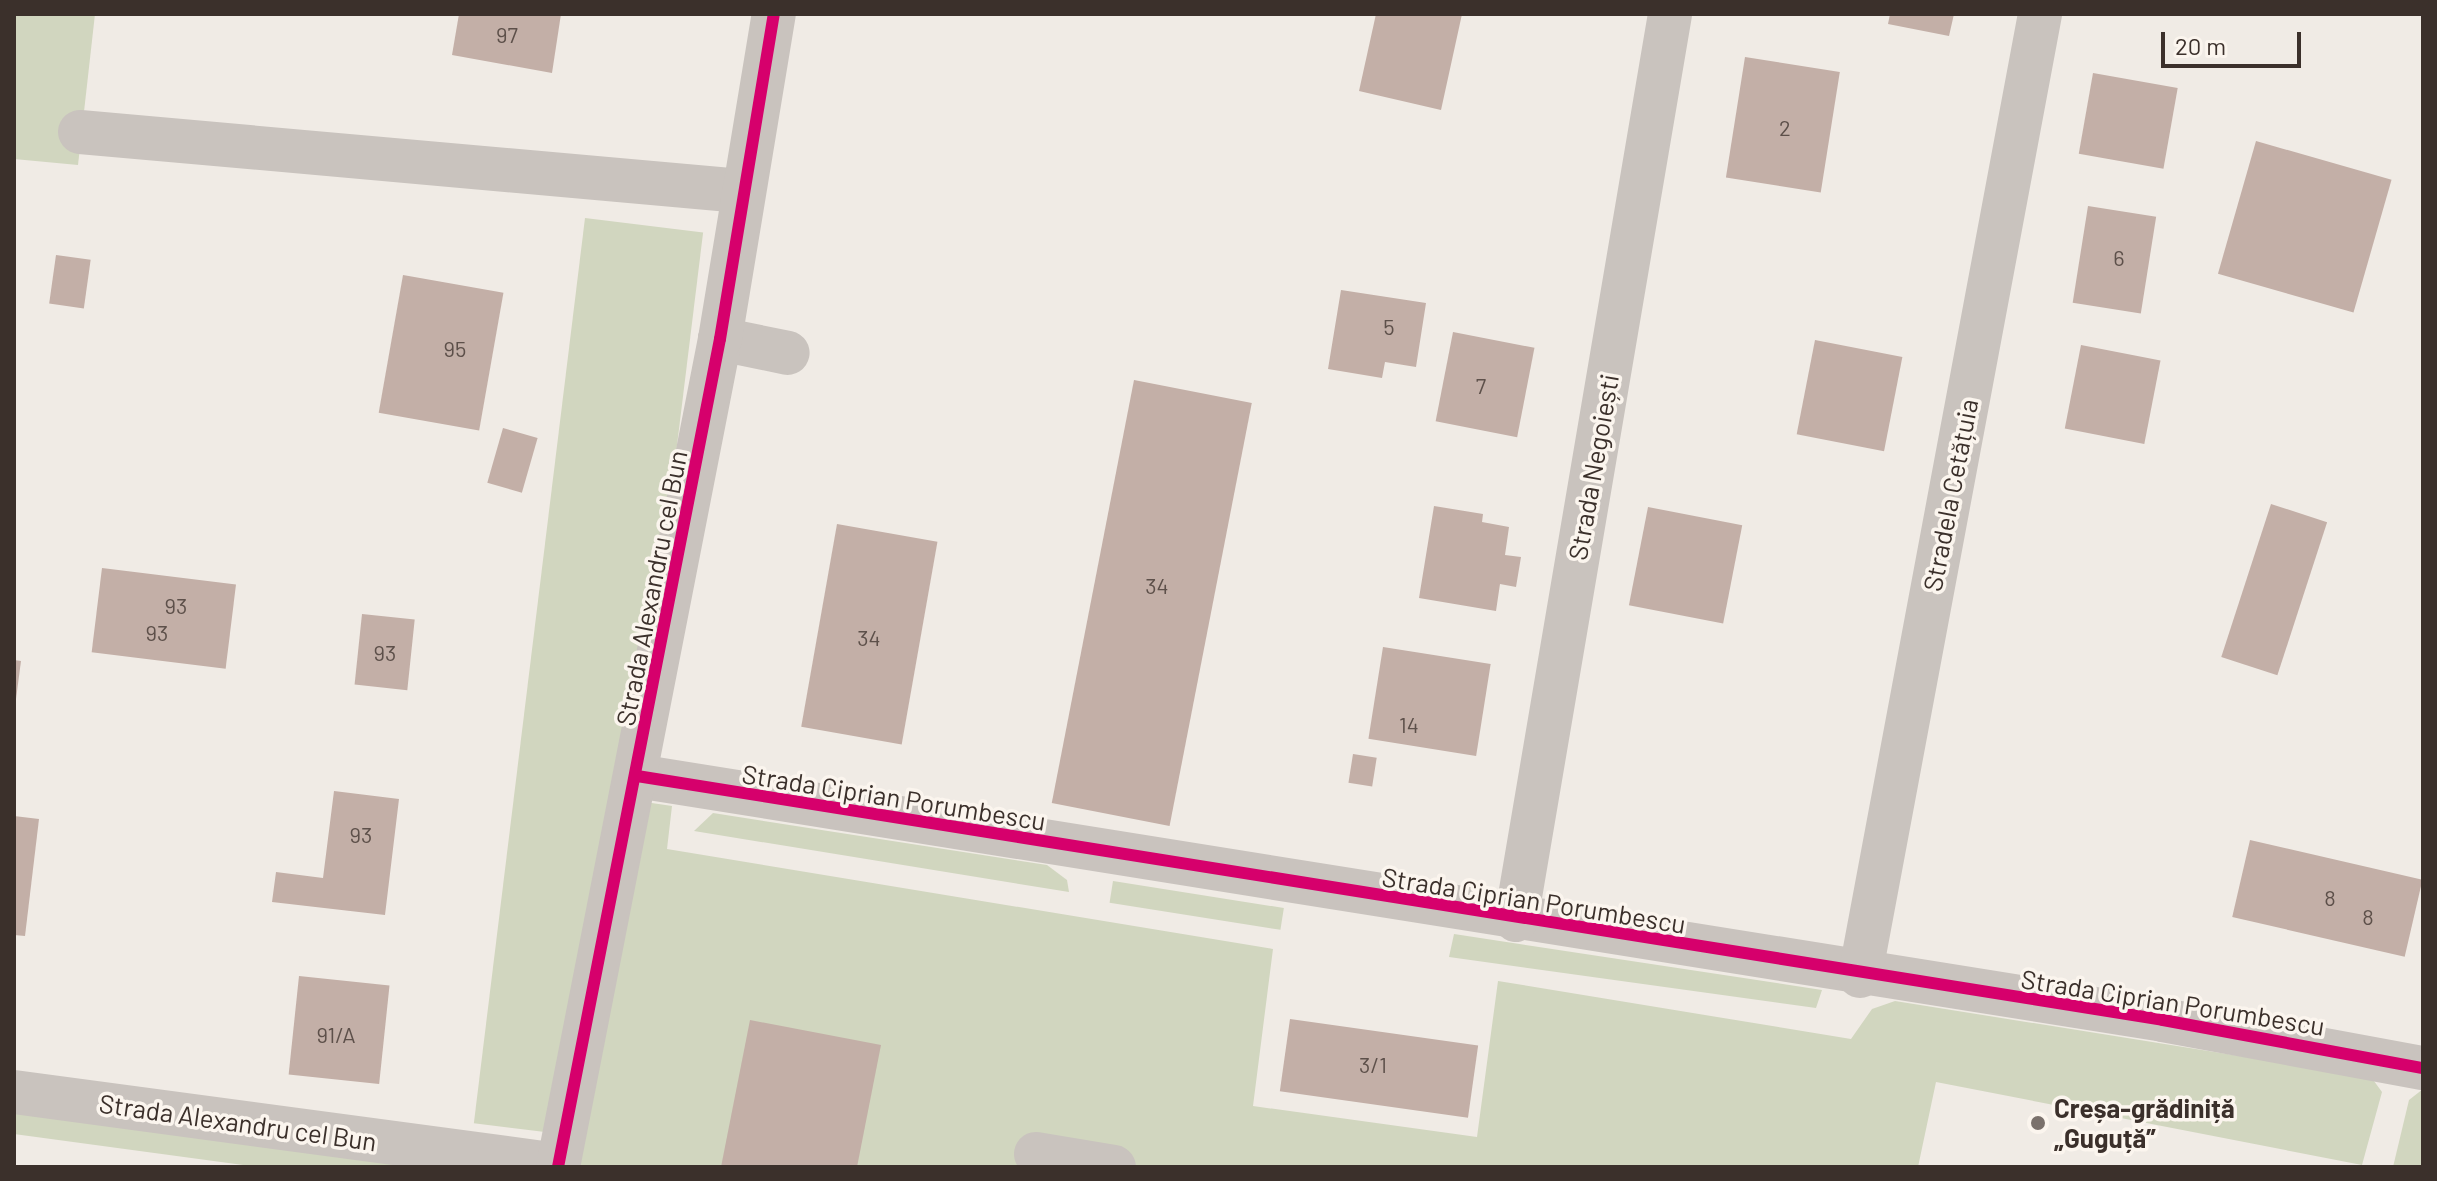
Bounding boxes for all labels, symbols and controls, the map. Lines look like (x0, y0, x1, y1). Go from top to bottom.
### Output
scale bar (2165, 16, 2305, 66)
house number: 97 (496, 22, 518, 48)
text: 20 m (2175, 31, 2226, 60)
house number: 2 (1779, 115, 1791, 141)
house number: 6 (2113, 245, 2125, 271)
house number: 5 (1383, 314, 1395, 340)
house number: 95 (444, 336, 466, 362)
street label: Strada Negoiești (1561, 371, 1625, 563)
house number: 7 (1476, 373, 1486, 399)
street label: Stradela Cetățuia (1916, 396, 1984, 594)
street label: Strada Alexandru cel Bun (609, 448, 693, 728)
house number: 34 (1145, 573, 1169, 599)
house number: 93 (165, 593, 187, 619)
house number: 93 (146, 620, 168, 646)
house number: 34 (857, 625, 881, 651)
house number: 93 (374, 640, 396, 666)
house number: 14 (1399, 712, 1419, 738)
street label: Strada Ciprian Porumbescu (740, 758, 1048, 836)
house number: 93 (350, 822, 372, 848)
street label: Strada Ciprian Porumbescu (1380, 861, 1688, 939)
house number: 8 (2324, 885, 2336, 911)
house number: 8 (2362, 904, 2374, 930)
street label: Strada Ciprian Porumbescu (2019, 963, 2327, 1041)
house number: 91/A (316, 1022, 356, 1048)
house number: 3/1 (1359, 1052, 1387, 1078)
street label: Strada Alexandru cel Bun (97, 1087, 379, 1157)
place label: Creșa-grădiniță „Guguță” (2054, 1092, 2235, 1154)
marker: Creșa-grădiniță „Guguță” (2029, 1114, 2047, 1132)

